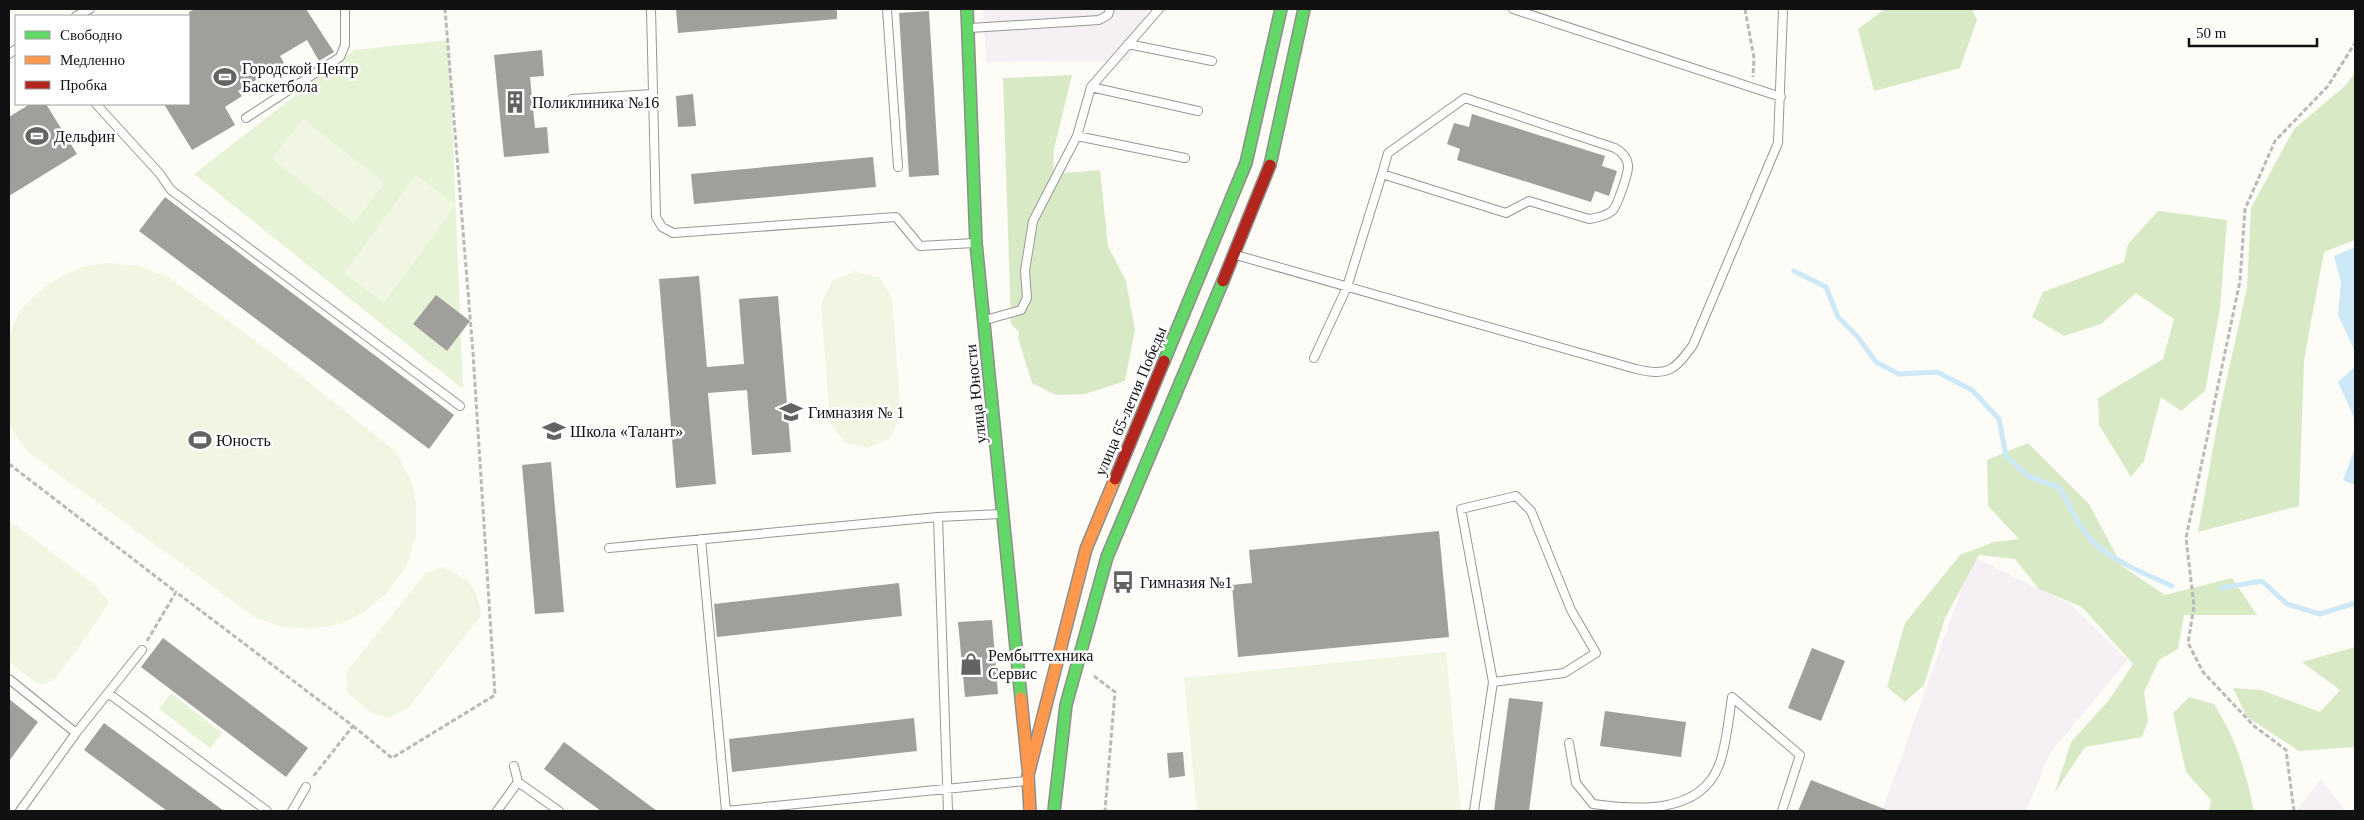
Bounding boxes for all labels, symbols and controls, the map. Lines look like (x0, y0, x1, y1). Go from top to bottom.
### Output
legend (15, 15, 190, 105)
scale bar (2189, 15, 2316, 47)
text: 50 m (2196, 25, 2227, 41)
text: Свободно (60, 27, 122, 43)
text: Медленно (60, 52, 125, 68)
place label: Городской Центр Баскетбола (242, 60, 359, 95)
sports icon: Городской Центр Баскетбола (212, 64, 238, 90)
text: Пробка (60, 77, 108, 93)
building icon: Поликлиника №16 (502, 89, 528, 115)
place label: Поликлиника №16 (532, 94, 659, 111)
sports icon: Дельфин (24, 123, 50, 149)
place label: Дельфин (54, 128, 115, 146)
street label: улица 65-летия Победы (1091, 324, 1171, 479)
street label: улица Юности (962, 343, 990, 444)
school or university icon: Гимназия № 1 (778, 399, 804, 425)
place label: Гимназия № 1 (808, 404, 905, 421)
school or university icon: Школа «Талант» (541, 418, 567, 444)
place label: Школа «Талант» (570, 423, 683, 440)
sports icon: Юность (187, 427, 213, 453)
place label: Юность (216, 432, 271, 449)
bus stop icon: Гимназия №1 (1110, 569, 1136, 595)
place label: Гимназия №1 (1140, 574, 1233, 591)
place label: Рембыттехника Сервис (988, 647, 1093, 683)
shop icon: Рембыттехника Сервис (958, 651, 984, 677)

